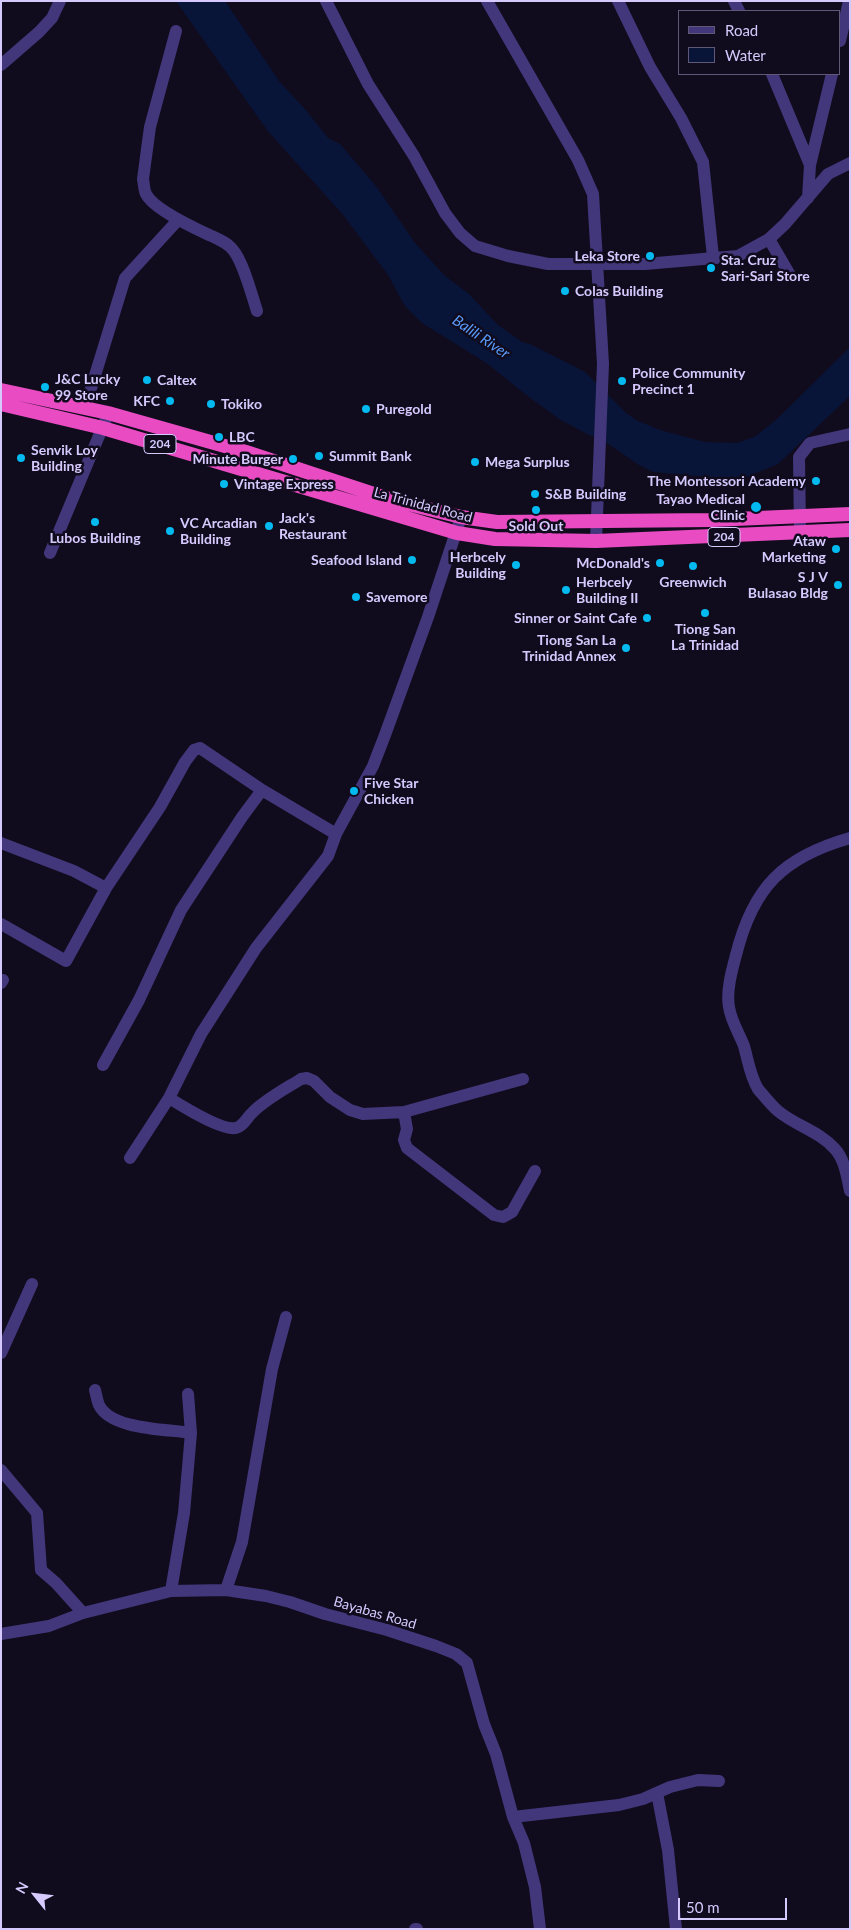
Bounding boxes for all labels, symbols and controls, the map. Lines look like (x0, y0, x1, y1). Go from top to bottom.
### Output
legend (678, 10, 841, 75)
text: Road (725, 21, 758, 39)
text: Water (725, 46, 766, 64)
place label: Leka Store (575, 248, 640, 264)
marker: Leka Store (644, 250, 656, 262)
place label: Sta. Cruz Sari-Sari Store (721, 252, 810, 284)
marker: Sta. Cruz Sari-Sari Store (705, 262, 717, 274)
place label: Colas Building (575, 283, 663, 299)
marker: Colas Building (559, 285, 571, 297)
water label: Balili River (449, 311, 513, 363)
place label: Police Community Precinct 1 (632, 365, 745, 398)
place label: J&C Lucky 99 Store (55, 371, 120, 404)
place label: Caltex (157, 372, 197, 388)
marker: Caltex (141, 374, 153, 386)
marker: Police Community Precinct 1 (616, 375, 628, 387)
marker: J&C Lucky 99 Store (39, 381, 51, 393)
place label: KFC (133, 393, 160, 409)
marker: KFC (164, 395, 176, 407)
place label: Tokiko (221, 396, 262, 412)
marker: Tokiko (205, 398, 217, 410)
place label: Puregold (376, 401, 432, 417)
marker: Puregold (360, 403, 372, 415)
place label: LBC (229, 429, 255, 445)
marker: LBC (213, 431, 225, 443)
road number: 204 (144, 434, 176, 454)
place label: Senvik Loy Building (31, 442, 98, 474)
place label: Summit Bank (329, 448, 412, 464)
marker: Summit Bank (313, 450, 325, 462)
place label: Minute Burger (192, 451, 283, 467)
marker: Senvik Loy Building (15, 452, 27, 464)
marker: Minute Burger (287, 453, 299, 465)
place label: Mega Surplus (485, 454, 570, 470)
marker: Mega Surplus (469, 456, 481, 468)
place label: The Montessori Academy (647, 473, 806, 489)
marker: The Montessori Academy (810, 475, 822, 487)
place label: Vintage Express (234, 476, 334, 492)
marker: Vintage Express (218, 478, 230, 490)
street label: La Trinidad Road (372, 484, 474, 526)
place label: S&B Building (545, 486, 626, 502)
marker: S&B Building (529, 488, 541, 500)
place label: Tayao Medical Clinic (656, 491, 745, 524)
marker: Tayao Medical Clinic (749, 500, 763, 514)
marker: Sold Out (530, 504, 542, 516)
place label: Jack's Restaurant (279, 510, 347, 542)
place label: VC Arcadian Building (180, 515, 257, 548)
marker: Lubos Building (89, 516, 101, 528)
place label: Sold Out (509, 518, 563, 534)
marker: Jack's Restaurant (263, 520, 275, 532)
marker: VC Arcadian Building (164, 525, 176, 537)
road number: 204 (708, 528, 740, 546)
place label: Lubos Building (49, 530, 141, 546)
place label: Ataw Marketing (762, 533, 826, 566)
marker: Ataw Marketing (830, 543, 842, 555)
place label: Herbcely Building (450, 549, 506, 582)
place label: Seafood Island (311, 552, 402, 568)
marker: Seafood Island (406, 554, 418, 566)
place label: McDonald's (576, 555, 650, 571)
marker: McDonald's (654, 557, 666, 569)
marker: Herbcely Building (510, 559, 522, 571)
marker: Greenwich (687, 560, 699, 572)
place label: S J V Bulasao Bldg (748, 569, 828, 602)
place label: Herbcely Building II (576, 574, 639, 606)
place label: Greenwich (659, 574, 727, 590)
marker: S J V Bulasao Bldg (832, 579, 844, 591)
marker: Herbcely Building II (560, 584, 572, 596)
place label: Savemore (366, 589, 427, 605)
marker: Savemore (350, 591, 362, 603)
marker: Tiong San La Trinidad (699, 607, 711, 619)
place label: Sinner or Saint Cafe (514, 610, 637, 626)
marker: Sinner or Saint Cafe (641, 612, 653, 624)
place label: Tiong San La Trinidad (671, 621, 739, 654)
place label: Tiong San La Trinidad Annex (522, 632, 616, 664)
marker: Tiong San La Trinidad Annex (620, 642, 632, 654)
place label: Five Star Chicken (364, 775, 418, 808)
marker: Five Star Chicken (348, 785, 360, 797)
street label: Bayabas Road (332, 1593, 418, 1633)
north arrow (10, 1870, 60, 1920)
text: N (11, 1879, 31, 1896)
scale bar (681, 1888, 790, 1920)
text: 50 m (686, 1898, 720, 1916)

